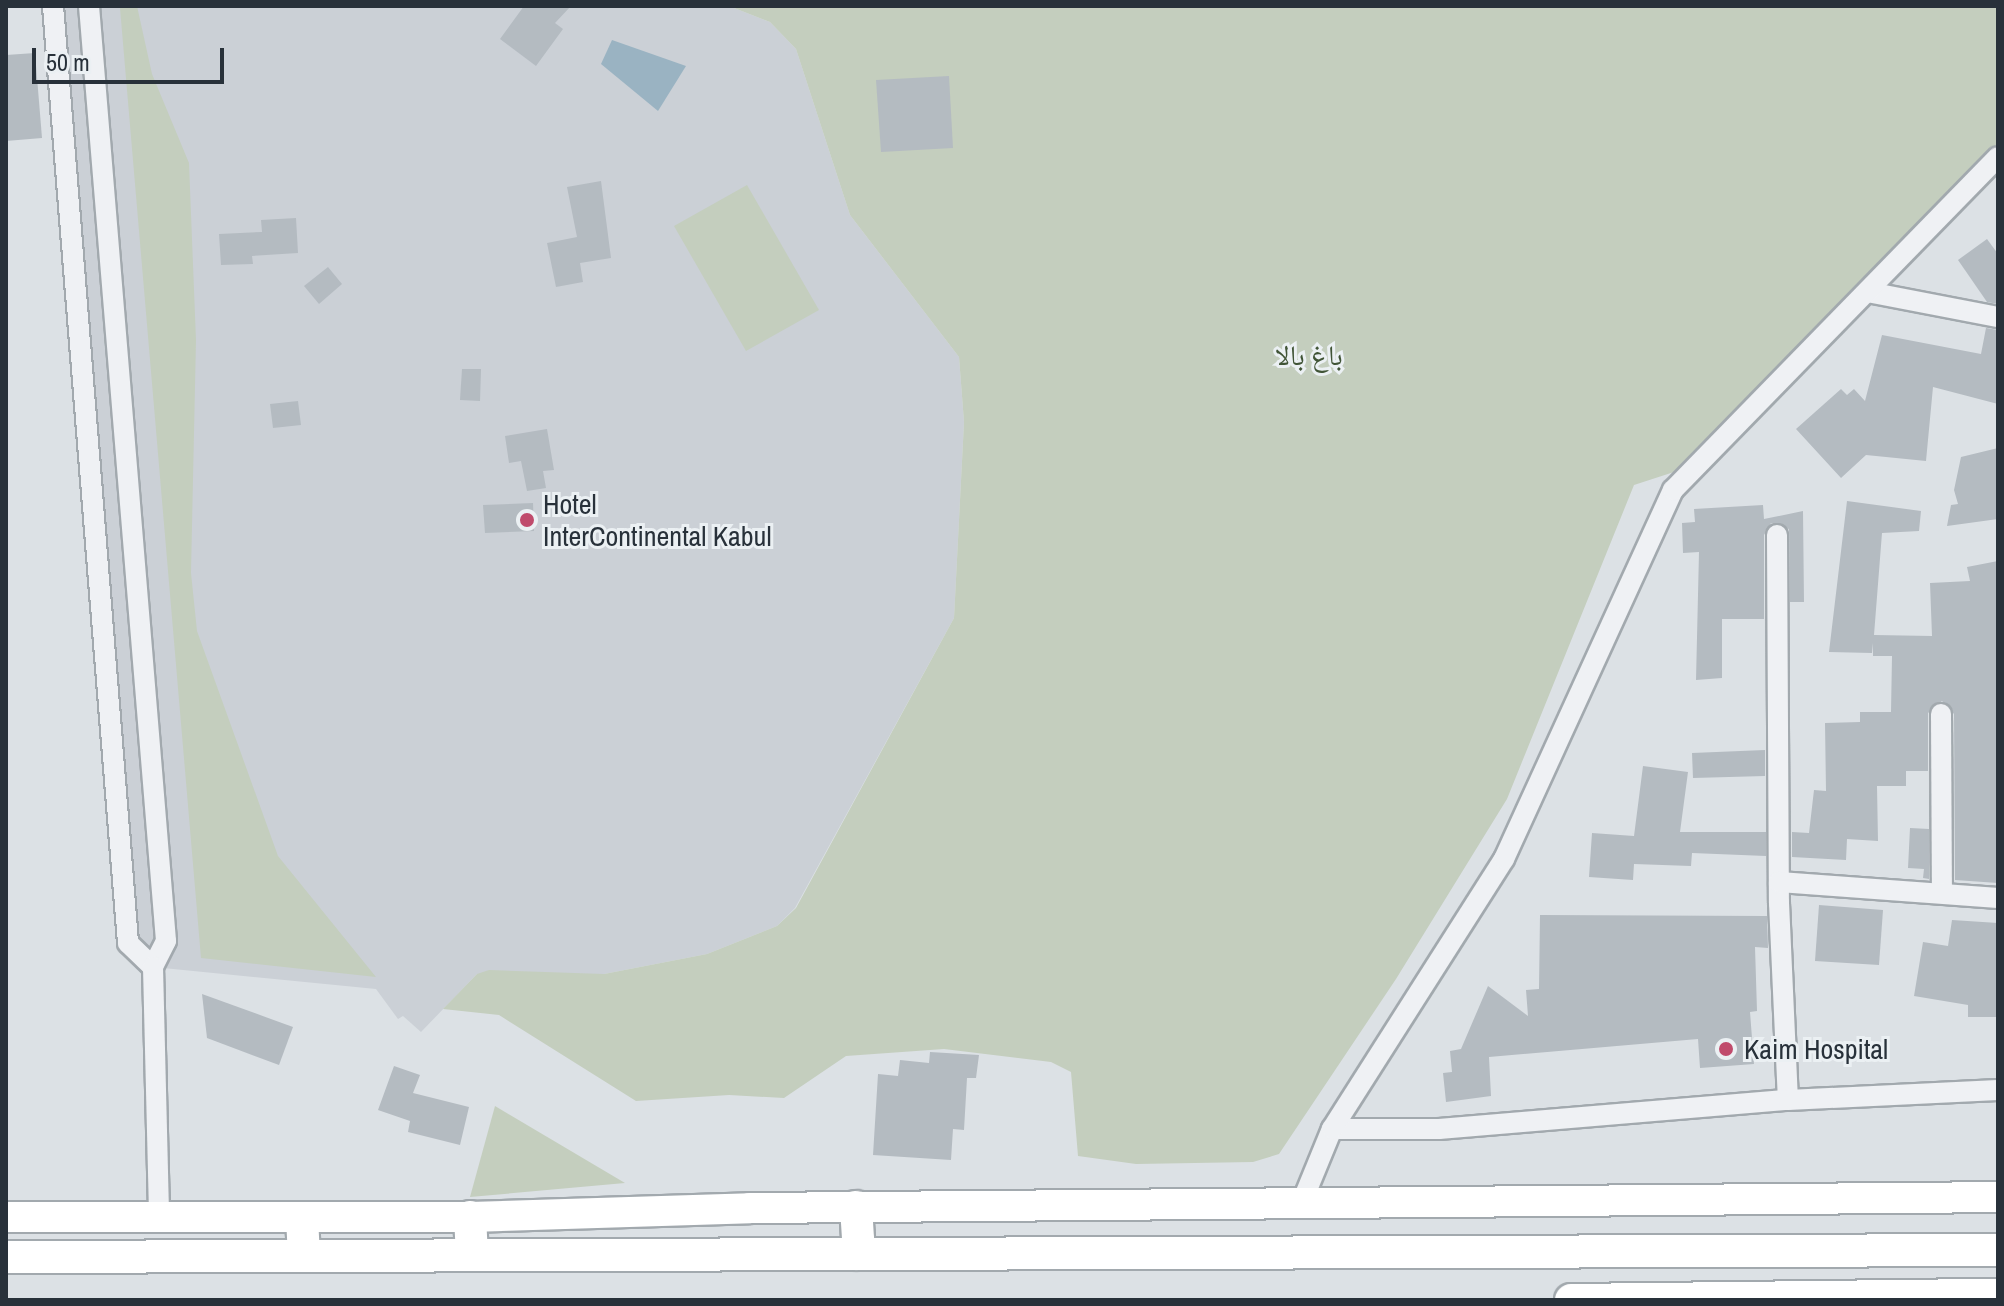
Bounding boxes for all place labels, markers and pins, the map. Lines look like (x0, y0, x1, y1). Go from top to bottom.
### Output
place label: Hotel InterContinental Kabul (543, 487, 771, 553)
marker: Hotel InterContinental Kabul (518, 511, 536, 529)
place label: Kaim Hospital (1744, 1032, 1888, 1066)
marker: Kaim Hospital (1715, 1038, 1737, 1060)

